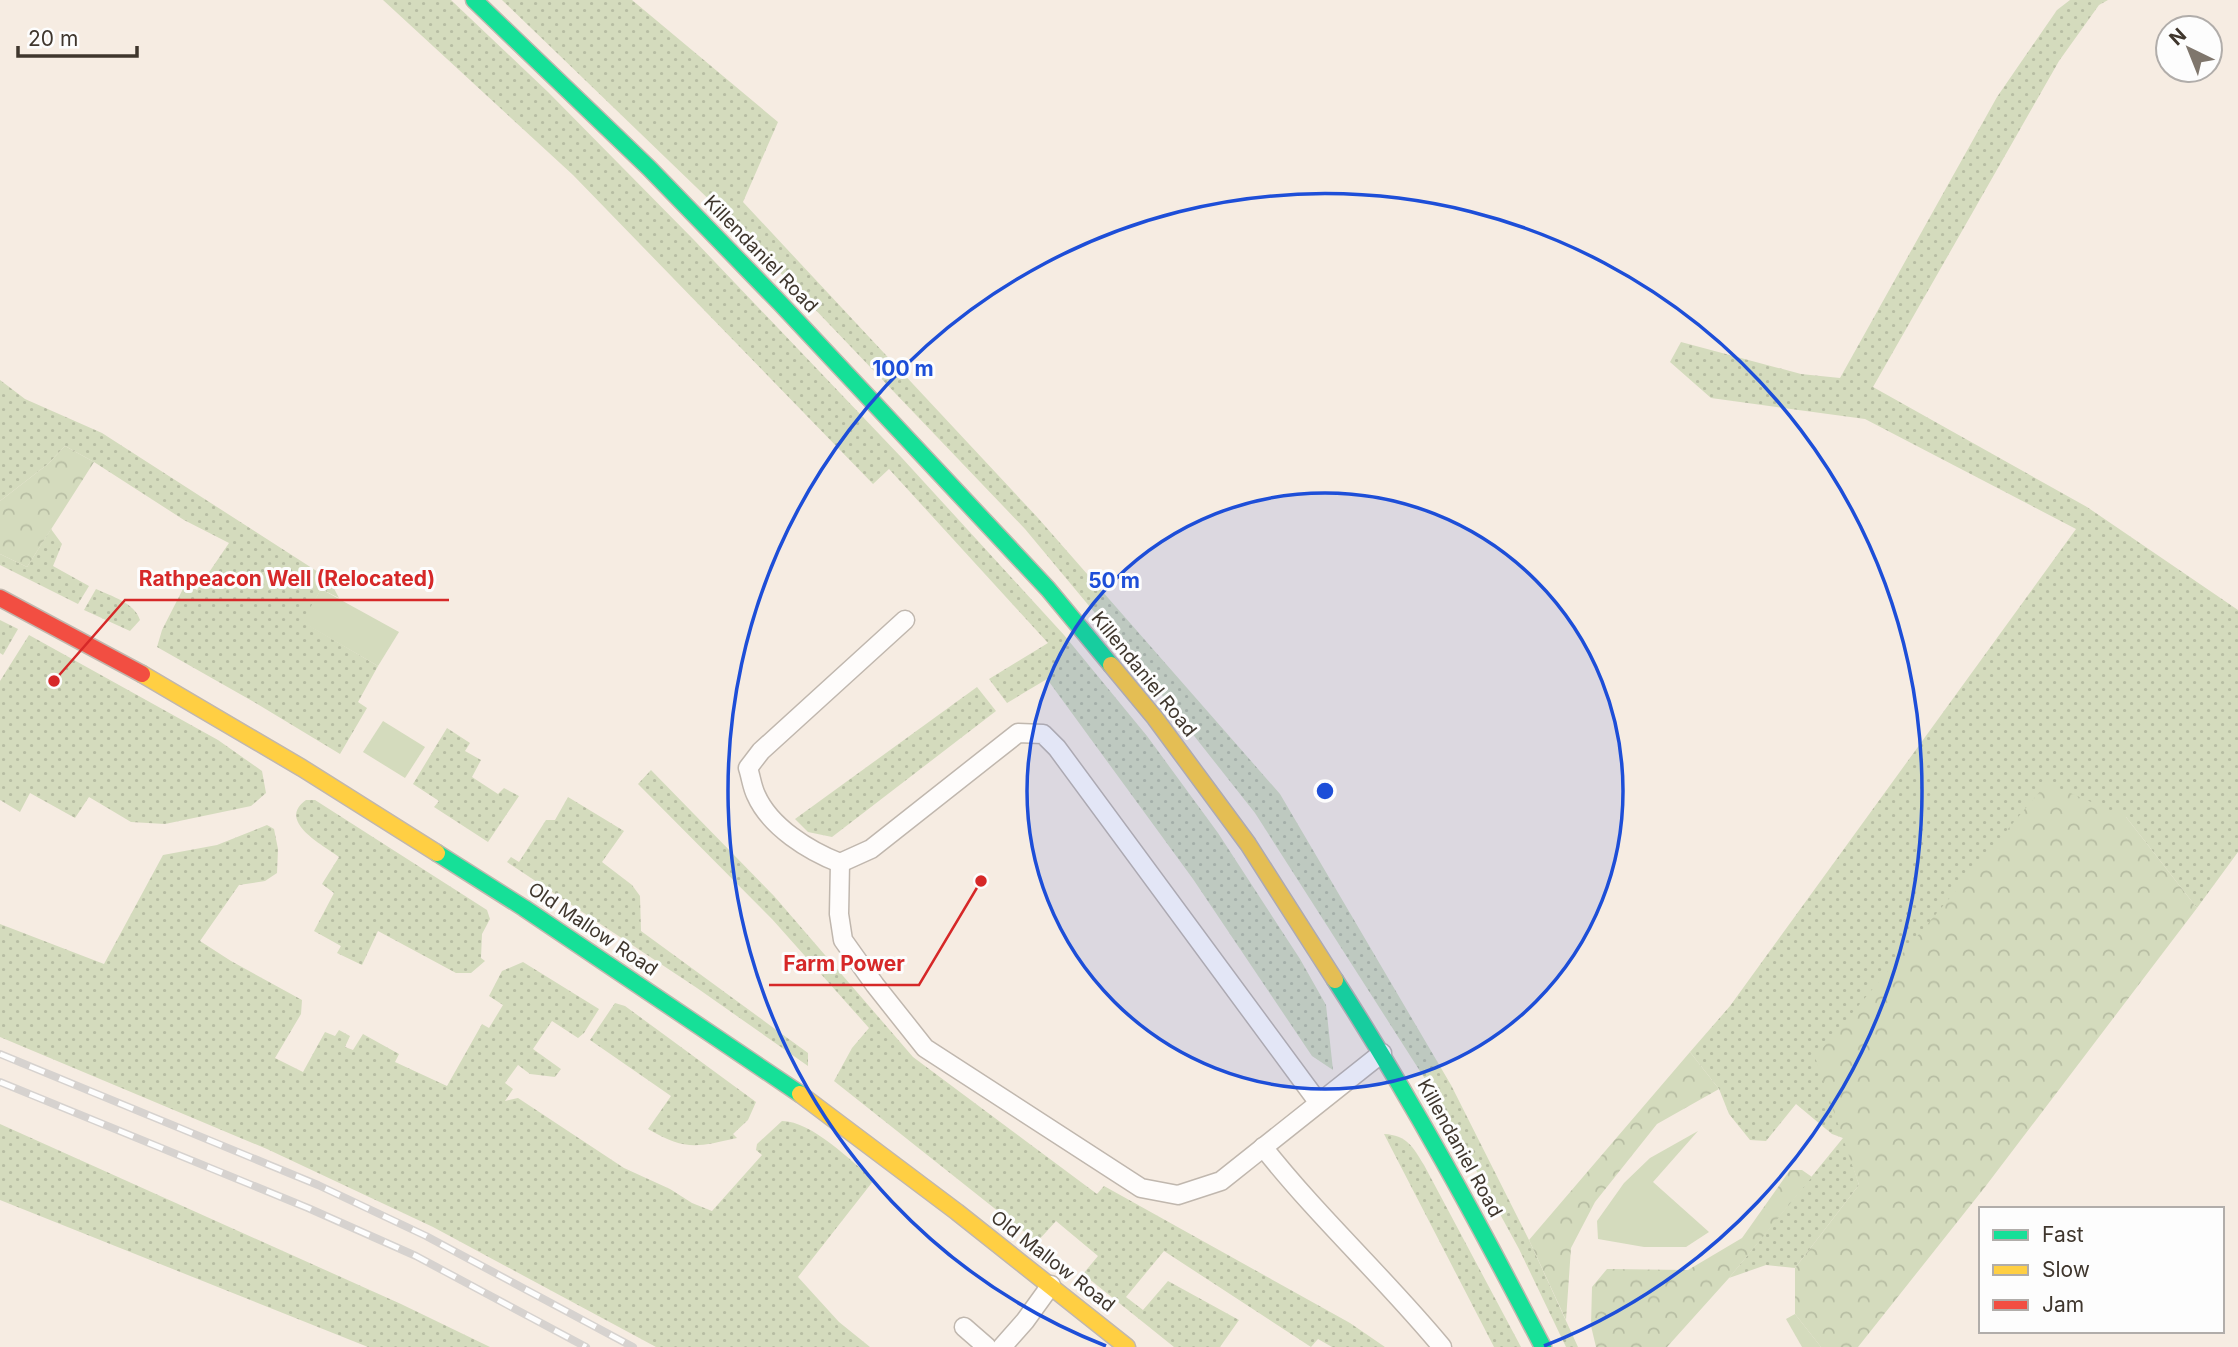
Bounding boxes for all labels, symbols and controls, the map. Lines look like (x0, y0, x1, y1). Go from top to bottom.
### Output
scale bar (18, 14, 136, 58)
north arrow (2154, 14, 2224, 84)
text: N (2165, 24, 2191, 50)
text: 20 m (28, 26, 78, 51)
street label: Killendaniel Road (699, 191, 823, 317)
text: 100 m (872, 356, 934, 381)
callout: Rathpeacon Well (Relocated) (125, 558, 449, 600)
text: Rathpeacon Well (Relocated) (139, 566, 435, 591)
text: 50 m (1088, 568, 1140, 593)
street label: Killendaniel Road (1087, 607, 1201, 741)
centre of rings (1313, 779, 1337, 803)
street label: Old Mallow Road (524, 877, 662, 981)
callout: Farm Power (769, 943, 919, 985)
text: Farm Power (783, 951, 905, 976)
street label: Killendaniel Road (1413, 1075, 1507, 1221)
street label: Old Mallow Road (986, 1205, 1120, 1317)
legend (1979, 1207, 2224, 1333)
text: Fast (2042, 1222, 2084, 1247)
text: Slow (2042, 1257, 2090, 1282)
text: Jam (2042, 1292, 2084, 1317)

